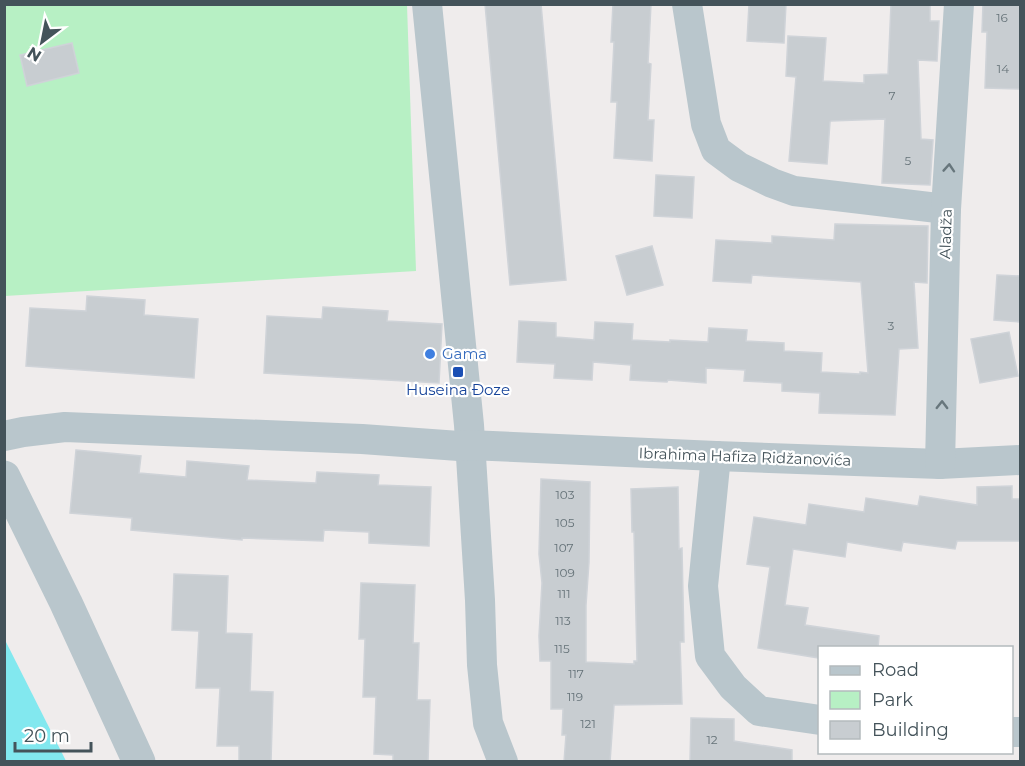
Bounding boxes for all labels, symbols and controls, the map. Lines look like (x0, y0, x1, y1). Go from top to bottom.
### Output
house number: 16 (996, 10, 1008, 25)
north arrow (12, 12, 72, 72)
text: N (24, 43, 45, 66)
house number: 14 (997, 61, 1009, 76)
house number: 7 (888, 88, 896, 103)
house number: 5 (905, 153, 912, 168)
one-way arrow (942, 164, 955, 173)
street label: Aladža (935, 209, 956, 259)
house number: 3 (888, 318, 895, 333)
place label: Gama (442, 344, 487, 363)
marker: Gama (423, 347, 437, 361)
marker: Huseina Đoze (451, 365, 465, 379)
place label: Huseina Đoze (406, 380, 510, 399)
one-way arrow (935, 401, 948, 410)
street label: Ibrahima Hafiza Ridžanovića (638, 443, 852, 470)
house number: 103 (556, 487, 575, 502)
house number: 105 (555, 515, 575, 530)
house number: 107 (554, 540, 574, 555)
house number: 109 (555, 565, 575, 580)
house number: 111 (558, 586, 571, 601)
house number: 113 (555, 613, 571, 628)
house number: 115 (554, 641, 570, 656)
legend (818, 646, 1013, 754)
text: Road (872, 659, 919, 681)
house number: 117 (568, 666, 584, 681)
house number: 119 (567, 689, 583, 704)
text: Park (872, 689, 913, 711)
scale bar (15, 715, 92, 753)
house number: 121 (580, 716, 596, 731)
text: Building (872, 719, 949, 741)
text: 20 m (24, 725, 70, 747)
house number: 12 (706, 732, 718, 747)

